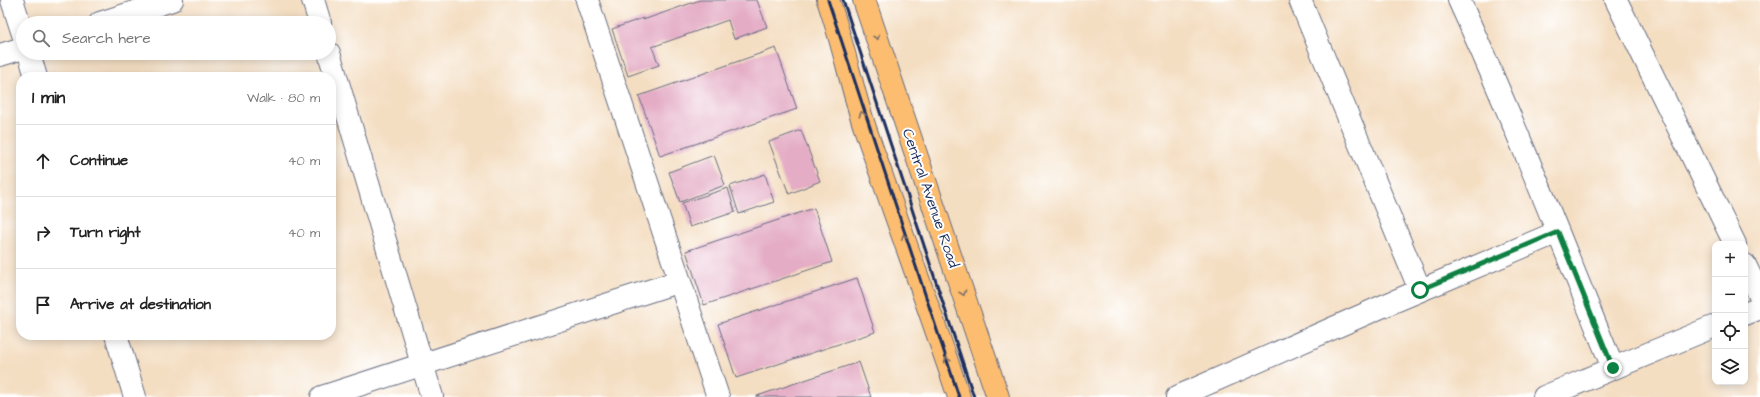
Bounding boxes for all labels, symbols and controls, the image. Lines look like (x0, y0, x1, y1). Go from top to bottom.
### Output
search box (16, 16, 336, 60)
icon: search (30, 27, 52, 49)
text: Search here (62, 28, 151, 49)
one-way arrow (872, 33, 880, 40)
text: 1 min (32, 86, 65, 110)
text: Walk · 80 m (247, 89, 320, 107)
one-way arrow (858, 111, 866, 118)
street label: Central Avenue Road (897, 126, 964, 271)
icon: ahead (32, 150, 54, 172)
text: Continue (70, 150, 128, 171)
text: 40 m (288, 152, 320, 170)
icon: right (32, 222, 54, 244)
text: Turn right (70, 222, 141, 243)
text: 40 m (288, 224, 320, 242)
one-way arrow (901, 234, 909, 241)
map controls (1712, 241, 1748, 385)
button: + (1712, 241, 1748, 277)
button: − (1712, 277, 1748, 313)
route start (1411, 281, 1429, 299)
one-way arrow (958, 289, 967, 296)
icon: arrive (32, 294, 54, 316)
text: Arrive at destination (70, 294, 211, 315)
button: locate (1712, 313, 1748, 349)
button: layers (1712, 349, 1748, 385)
one-way arrow (943, 357, 952, 364)
route end (1604, 359, 1622, 377)

